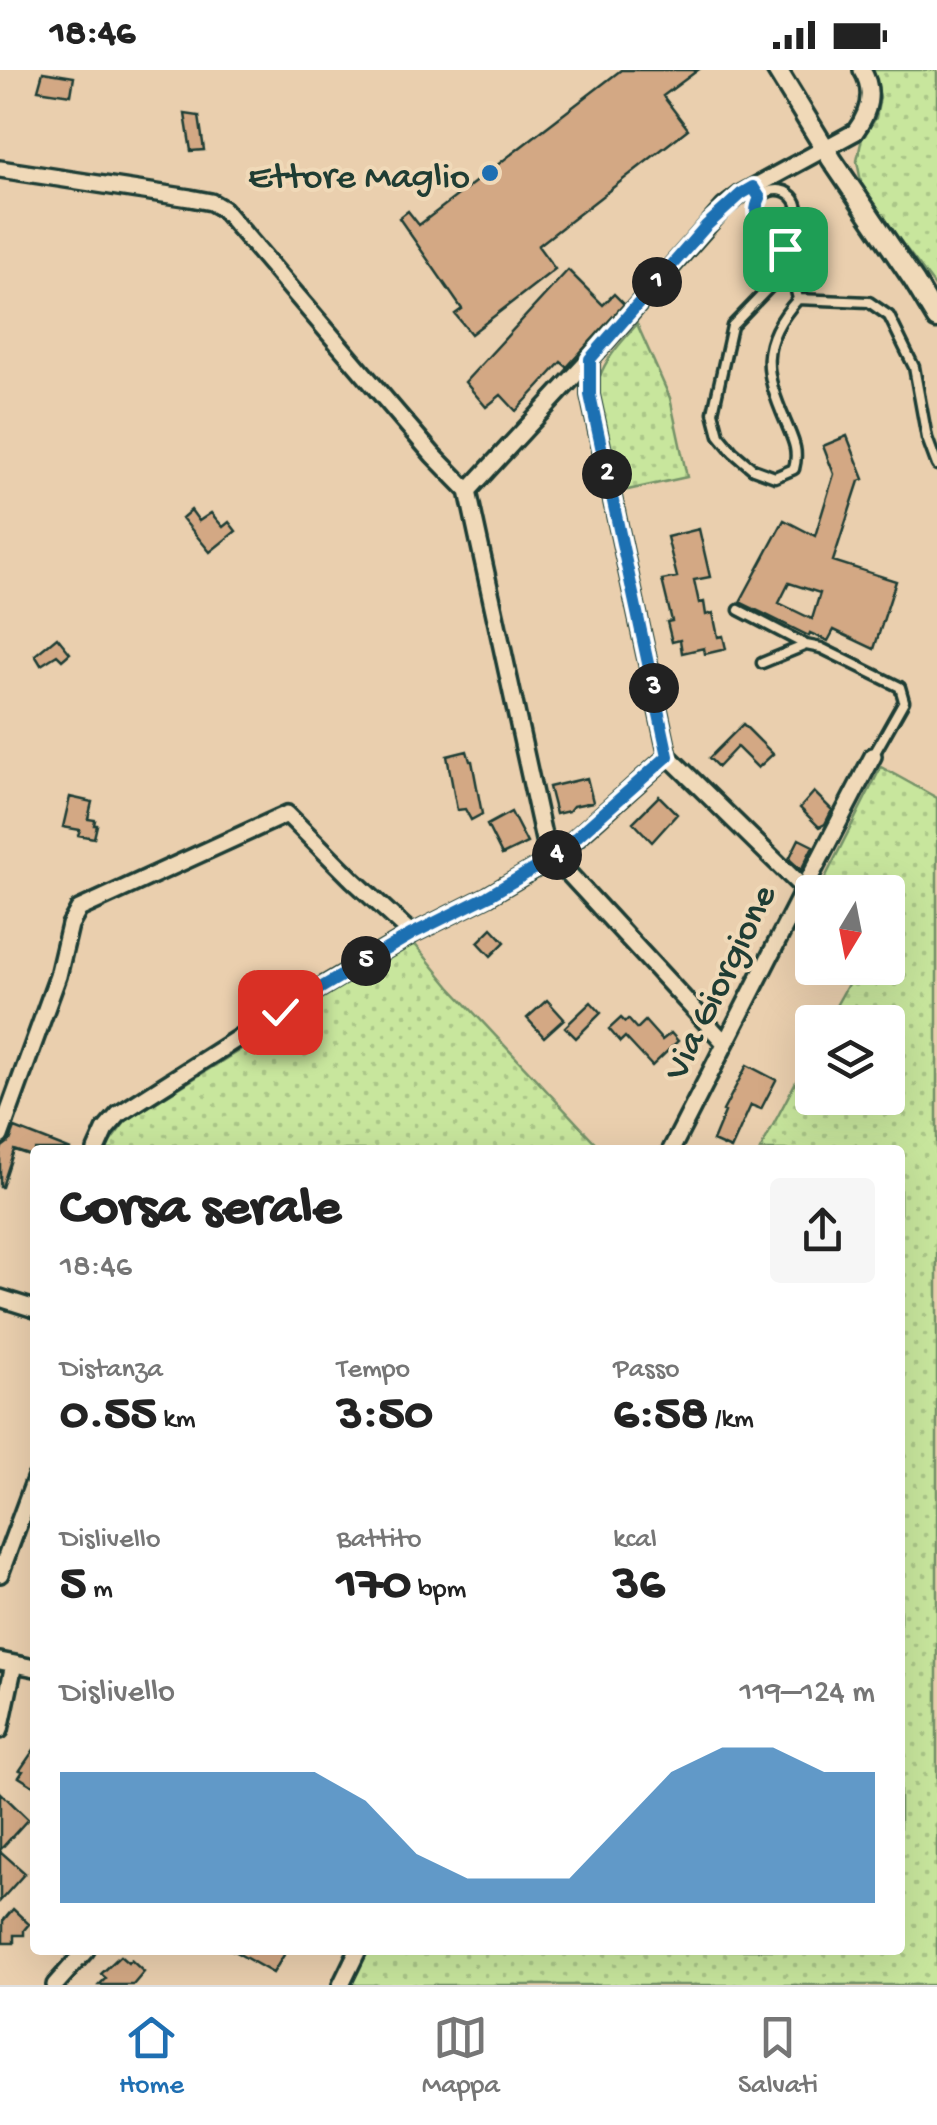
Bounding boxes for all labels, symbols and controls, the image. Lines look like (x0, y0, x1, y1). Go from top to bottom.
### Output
text: 18:46 (50, 13, 135, 57)
place label: Ettore Maglio (248, 157, 470, 201)
marker: Ettore Maglio (479, 162, 501, 184)
pin (743, 207, 828, 292)
icon: arrive (758, 222, 813, 277)
pin: 1 (632, 257, 682, 307)
text: 1 (651, 265, 663, 298)
pin: 2 (582, 449, 632, 499)
text: 2 (600, 457, 614, 490)
pin: 3 (629, 663, 679, 713)
text: 3 (647, 671, 661, 704)
pin: 4 (532, 830, 582, 880)
text: 4 (550, 838, 564, 871)
north arrow (795, 875, 905, 985)
map controls (795, 875, 905, 1115)
street label: Via Giorgione (656, 878, 789, 1089)
pin: 5 (341, 936, 391, 986)
text: 5 (359, 944, 373, 977)
pin (238, 970, 323, 1055)
icon: check (253, 985, 308, 1040)
button: layers (795, 1005, 905, 1115)
button: share (770, 1178, 875, 1283)
text: Corsa serale (60, 1179, 341, 1243)
text: 18:46 (60, 1249, 132, 1287)
text: Distanza (60, 1354, 163, 1387)
text: Tempo (337, 1354, 410, 1387)
text: Passo (613, 1354, 679, 1387)
text: 0.55 (60, 1387, 157, 1446)
text: 3:50 (337, 1387, 433, 1446)
text: 6:58 (613, 1387, 708, 1446)
text: km (157, 1404, 196, 1437)
text: /km (708, 1404, 754, 1437)
text: Dislivello (60, 1524, 161, 1557)
text: Battito (337, 1524, 421, 1557)
text: kcal (613, 1524, 657, 1557)
text: 5 (60, 1557, 86, 1616)
text: 170 (337, 1557, 411, 1616)
text: 36 (613, 1557, 665, 1616)
text: m (86, 1574, 113, 1607)
text: bpm (411, 1574, 466, 1607)
text: Dislivello (60, 1675, 175, 1713)
text: 119–124 m (739, 1675, 875, 1713)
tab: Home (119, 2010, 184, 2103)
tab: Mappa (422, 2010, 500, 2103)
tab: Salvati (738, 2010, 818, 2103)

